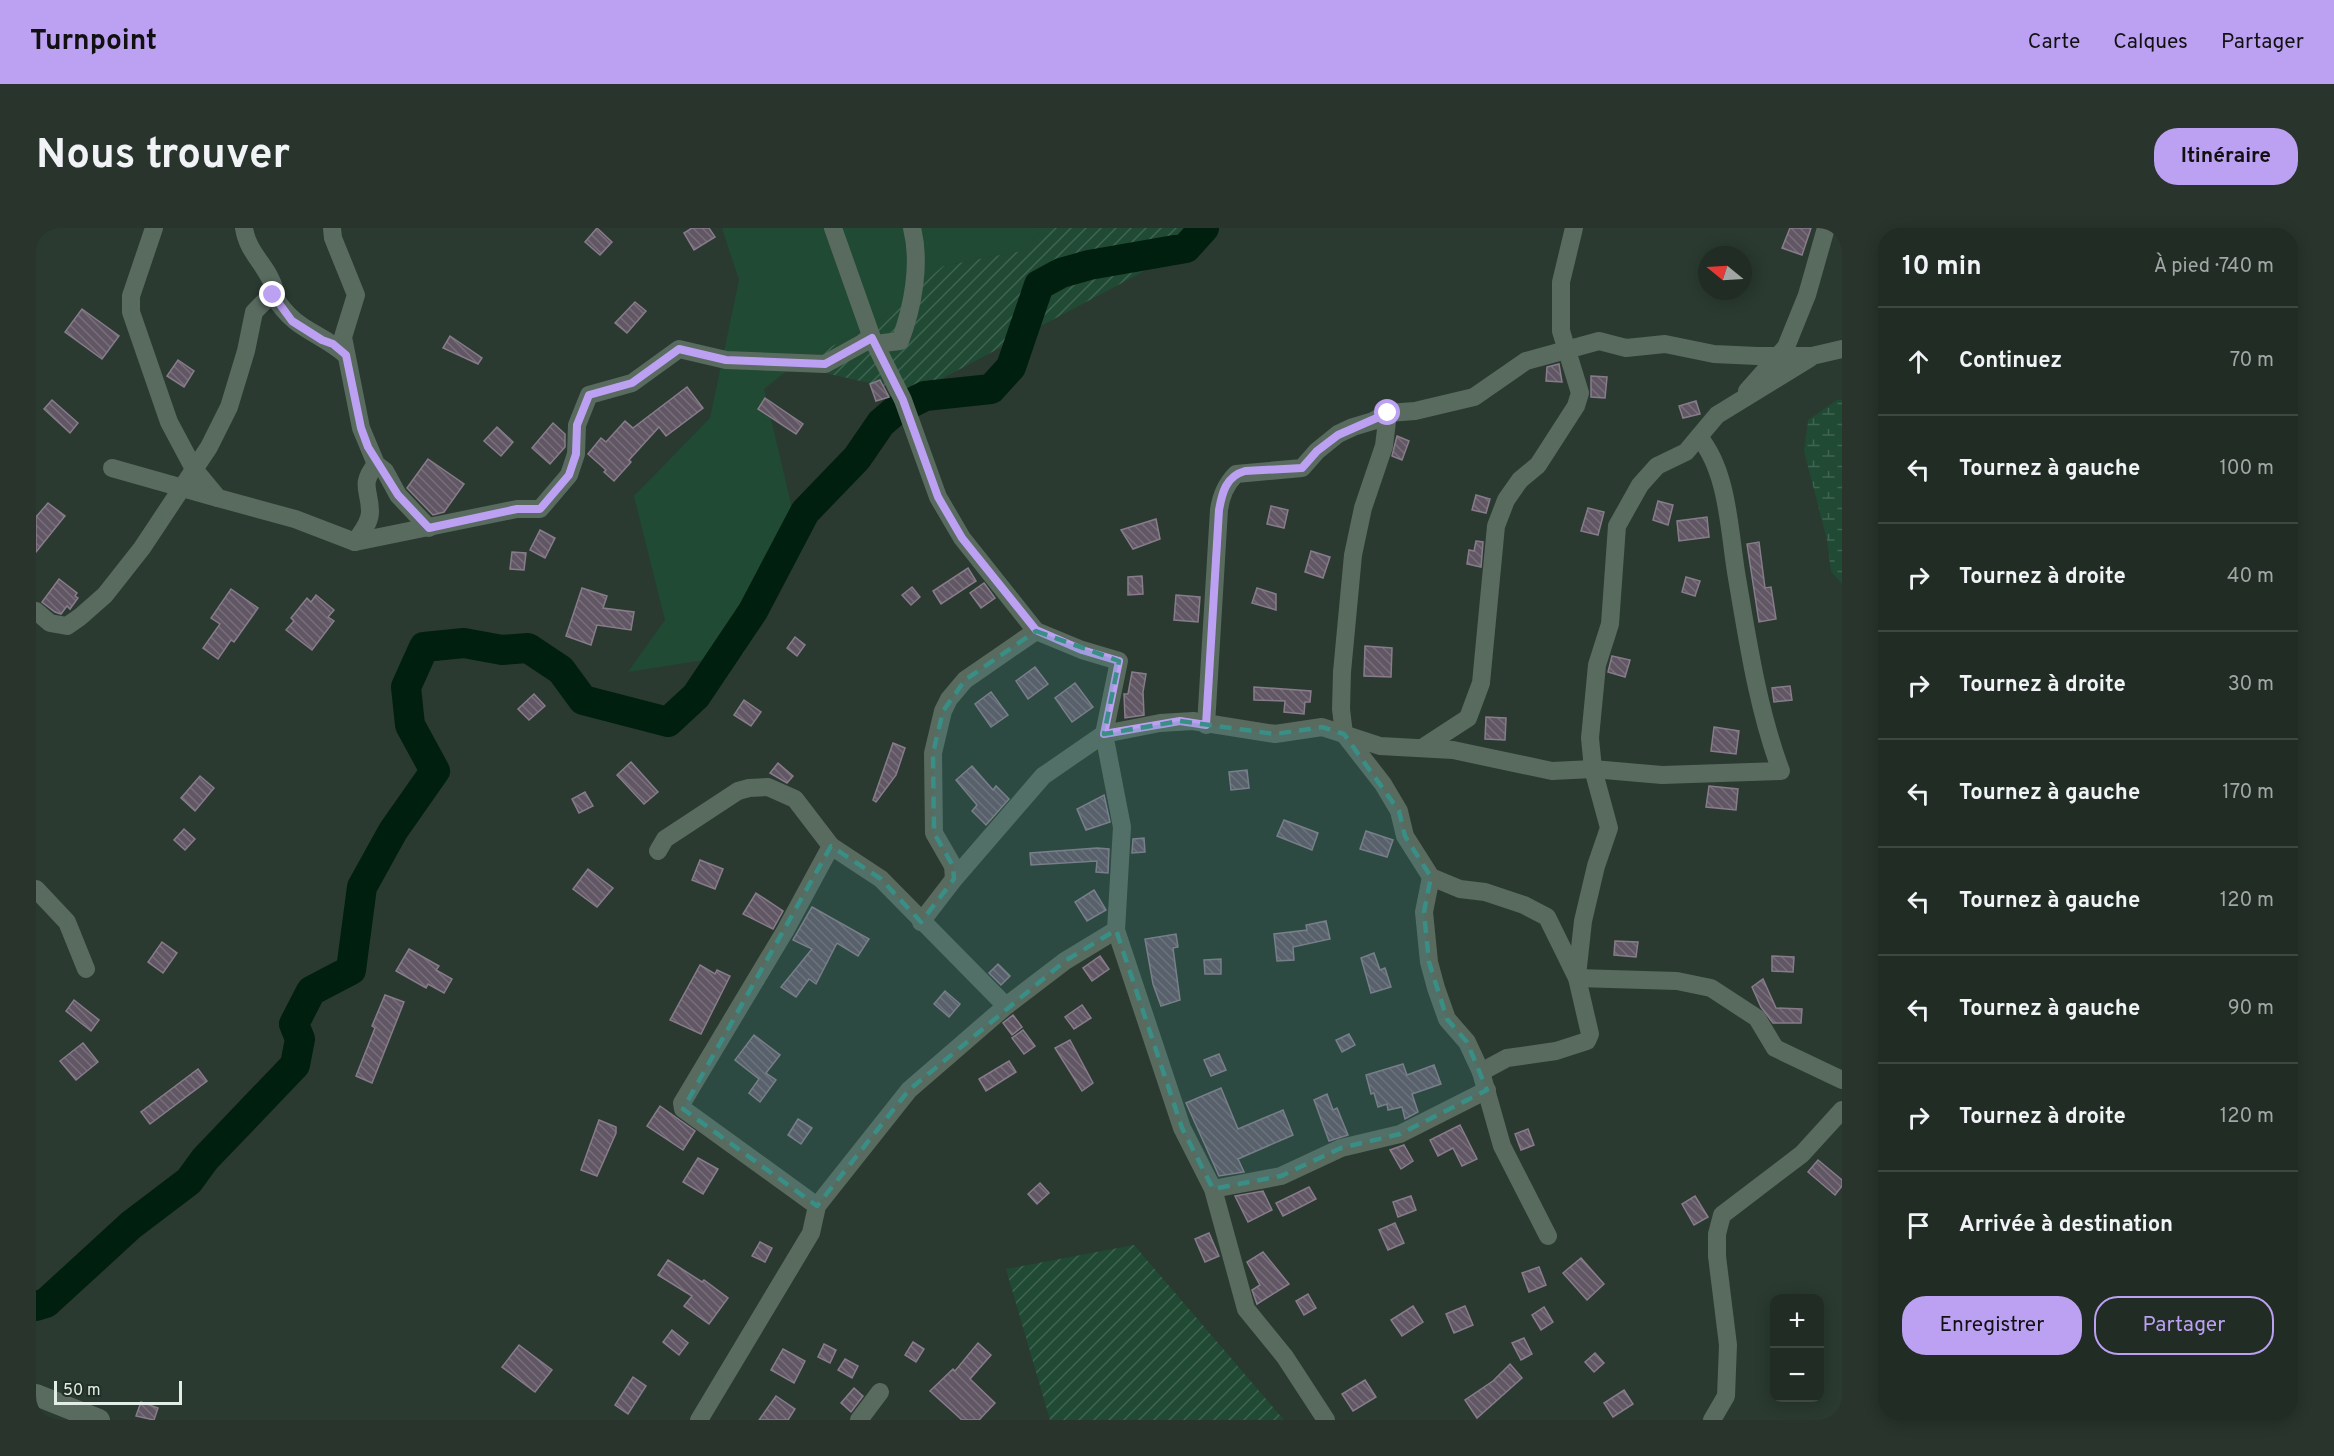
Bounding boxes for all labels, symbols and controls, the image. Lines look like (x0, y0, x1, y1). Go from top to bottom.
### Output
text: Turnpoint (30, 24, 157, 60)
text: Carte (2028, 29, 2080, 56)
text: Calques (2113, 29, 2188, 56)
text: Partager (2221, 29, 2304, 56)
button: Itinéraire (2154, 128, 2298, 185)
text: Nous trouver (36, 130, 290, 183)
north arrow (1698, 246, 1752, 300)
text: 10 min (1902, 251, 1982, 284)
text: À pied · 740 m (2154, 254, 2274, 280)
route end (259, 281, 285, 307)
icon: ahead (1902, 345, 1935, 378)
text: Continuez (1959, 348, 2062, 375)
text: 70 m (2230, 348, 2274, 374)
route start (1374, 399, 1400, 425)
icon: left (1902, 453, 1935, 486)
text: Tournez à gauche (1959, 456, 2140, 483)
text: 100 m (2219, 456, 2274, 482)
icon: right (1902, 561, 1935, 594)
text: Tournez à droite (1959, 564, 2126, 591)
text: 40 m (2227, 564, 2274, 590)
icon: right (1902, 669, 1935, 702)
text: Tournez à droite (1959, 672, 2126, 699)
text: 30 m (2228, 672, 2274, 698)
icon: left (1902, 777, 1935, 810)
text: Tournez à gauche (1959, 780, 2140, 807)
text: 170 m (2222, 780, 2274, 806)
icon: left (1902, 885, 1935, 918)
text: Tournez à gauche (1959, 888, 2140, 915)
text: 120 m (2220, 888, 2274, 914)
icon: left (1902, 993, 1935, 1026)
text: Tournez à gauche (1959, 996, 2140, 1023)
text: 90 m (2228, 996, 2274, 1022)
icon: right (1902, 1101, 1935, 1134)
text: Tournez à droite (1959, 1104, 2126, 1131)
text: 120 m (2220, 1104, 2274, 1130)
icon: arrive (1902, 1209, 1935, 1242)
text: Arrivée à destination (1959, 1212, 2173, 1239)
map controls (1770, 1294, 1824, 1402)
button: + (1770, 1294, 1824, 1348)
button: Enregistrer (1902, 1296, 2082, 1355)
button: Partager (2094, 1296, 2274, 1355)
button: − (1770, 1348, 1824, 1402)
scale bar (54, 1378, 182, 1406)
text: 50 m (63, 1381, 101, 1401)

